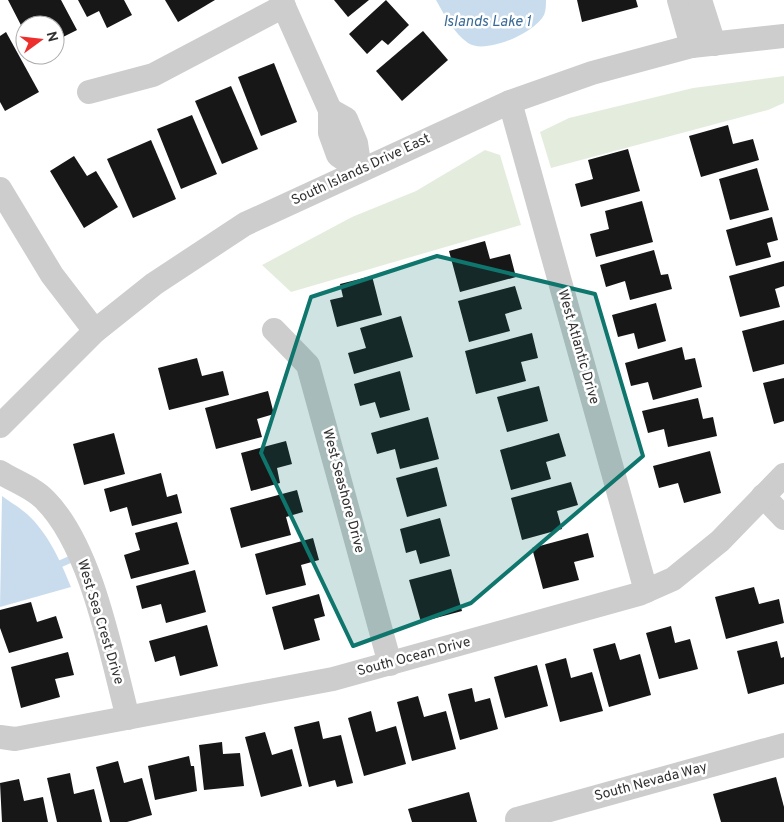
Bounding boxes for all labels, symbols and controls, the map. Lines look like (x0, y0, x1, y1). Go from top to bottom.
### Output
water label: Islands Lake 1 (443, 13, 532, 32)
north arrow (15, 15, 65, 65)
text: N (42, 30, 61, 44)
street label: South Islands Drive East (289, 130, 433, 210)
street label: West Atlantic Drive (553, 288, 603, 406)
street label: West Seashore Drive (318, 427, 368, 555)
street label: West Sea Crest Drive (73, 557, 127, 687)
street label: South Ocean Drive (356, 634, 472, 680)
street label: South Nevada Way (593, 759, 709, 805)

